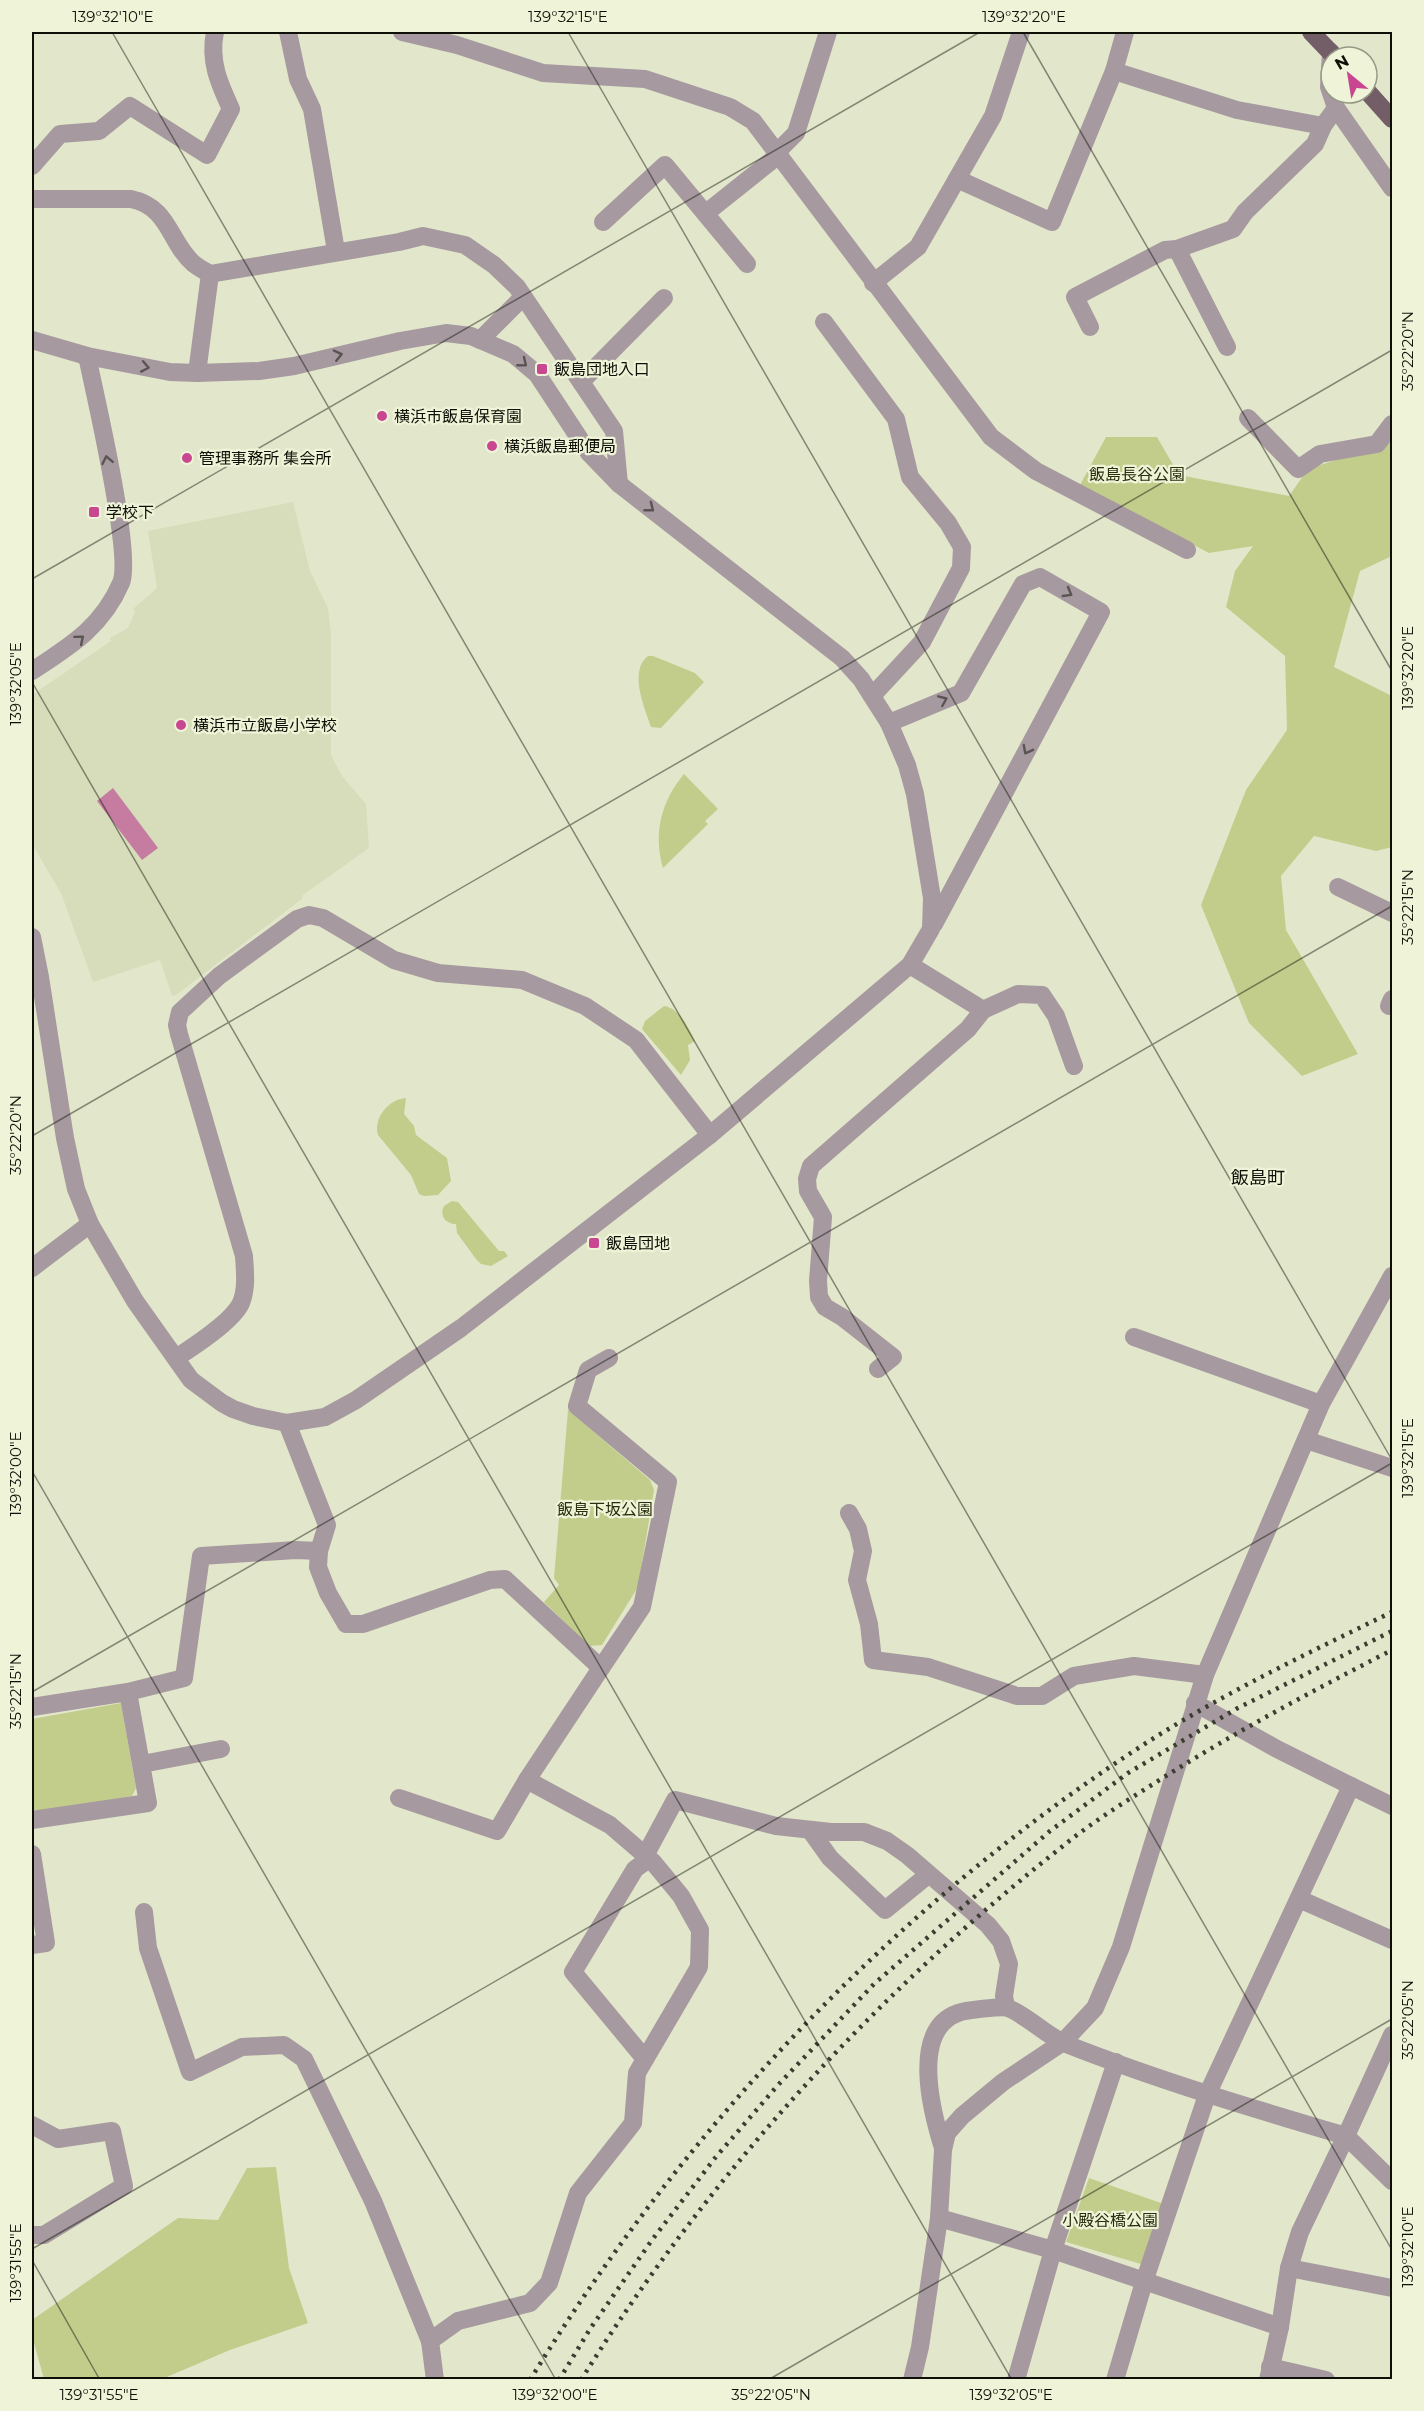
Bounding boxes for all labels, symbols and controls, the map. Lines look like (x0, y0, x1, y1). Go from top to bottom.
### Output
text: 139°32'10"E (72, 7, 154, 26)
text: 139°32'15"E (528, 7, 608, 26)
text: 139°32'20"E (982, 7, 1066, 26)
north arrow (1319, 45, 1379, 105)
text: N (1331, 51, 1352, 74)
text: 35°22'20"N (1398, 311, 1417, 391)
one-way arrow (332, 350, 342, 363)
one-way arrow (516, 355, 527, 366)
one-way arrow (139, 360, 149, 373)
place label: 飯島団地入口 (554, 360, 650, 379)
marker: 飯島団地入口 (535, 362, 549, 376)
place label: 横浜市飯島保育園 (394, 407, 522, 426)
marker: 横浜市飯島保育園 (375, 409, 389, 423)
place label: 横浜飯島郵便局 (504, 437, 616, 456)
marker: 横浜飯島郵便局 (485, 439, 499, 453)
place label: 管理事務所 集会所 (199, 449, 331, 468)
marker: 管理事務所 集会所 (180, 451, 194, 465)
one-way arrow (101, 455, 114, 465)
park label: 飯島長谷公園 (1089, 465, 1185, 484)
one-way arrow (644, 501, 655, 512)
place label: 学校下 (106, 503, 154, 522)
marker: 学校下 (87, 505, 101, 519)
one-way arrow (1062, 586, 1072, 597)
text: 139°32'20"E (1398, 626, 1417, 710)
one-way arrow (73, 635, 84, 646)
text: 139°32'05"E (6, 642, 25, 726)
one-way arrow (937, 695, 948, 707)
place label: 横浜市立飯島小学校 (193, 716, 337, 735)
marker: 横浜市立飯島小学校 (174, 718, 188, 732)
one-way arrow (1023, 744, 1034, 754)
text: 35°22'15"N (1398, 869, 1417, 945)
text: 35°22'20"N (6, 1095, 25, 1175)
district label: 飯島町 (1231, 1167, 1285, 1189)
place label: 飯島団地 (606, 1234, 670, 1253)
marker: 飯島団地 (587, 1236, 601, 1250)
text: 139°32'15"E (1398, 1418, 1417, 1498)
text: 139°32'00"E (6, 1431, 25, 1517)
park label: 飯島下坂公園 (557, 1500, 653, 1519)
text: 35°22'15"N (6, 1653, 25, 1729)
text: 35°22'05"N (1398, 1980, 1417, 2060)
text: 139°32'10"E (1398, 2206, 1417, 2288)
park label: 小殿谷橋公園 (1062, 2211, 1158, 2230)
text: 139°31'55"E (6, 2223, 25, 2303)
text: 139°31'55"E (59, 2385, 139, 2404)
text: 139°32'00"E (512, 2385, 598, 2404)
text: 35°22'05"N (731, 2385, 811, 2404)
text: 139°32'05"E (969, 2385, 1053, 2404)

